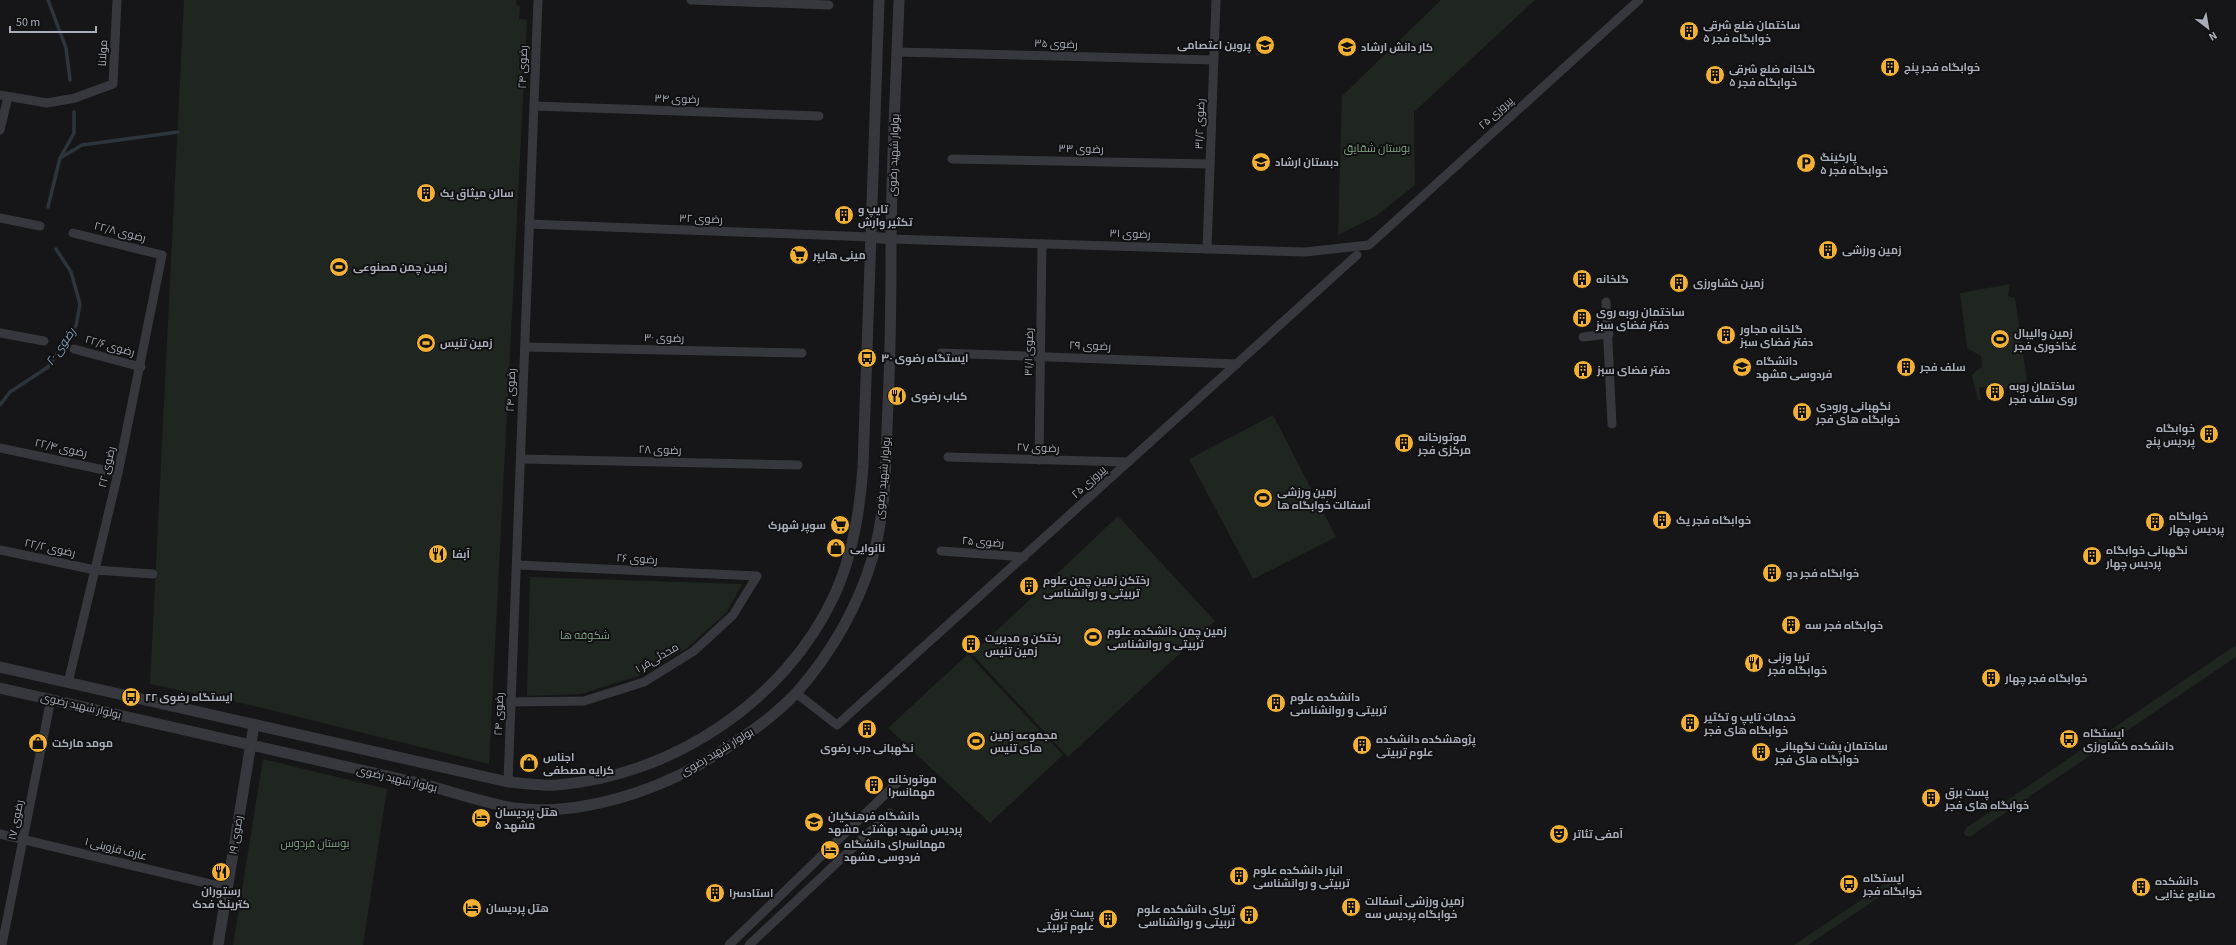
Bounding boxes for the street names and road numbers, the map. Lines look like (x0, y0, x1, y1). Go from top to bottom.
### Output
street label: رضوی ۳۵ (1034, 36, 1078, 52)
street label: مولانا (95, 39, 111, 67)
street label: رضوی ۲۴ (515, 45, 531, 89)
street label: رضوی ۳۴ (654, 91, 700, 107)
street label: پیروزی ۲۵ (1475, 93, 1517, 133)
street label: رضوی ۳۱/۲ (1192, 98, 1208, 150)
street label: بولوار شهید رضوی (885, 113, 903, 197)
street label: رضوی ۳۳ (1058, 141, 1104, 157)
street label: رضوی ۳۲ (679, 211, 723, 227)
street label: رضوی ۲۲/۸ (93, 218, 147, 246)
street label: رضوی ۳۱ (1109, 226, 1151, 242)
street label: رضوی ۳۱/۱ (1021, 328, 1037, 376)
street label: رضوی ۳۰ (644, 330, 684, 346)
street label: رضوی ۲۲/۶ (83, 332, 137, 360)
street label: رضوی ۲۹ (1069, 338, 1111, 354)
street label: رضوی ۲۴ (503, 368, 519, 412)
street label: رضوی ۲۲/۴ (33, 435, 89, 461)
street label: بولوار شهید رضوی (872, 436, 894, 520)
street label: رضوی ۲۷ (1016, 440, 1060, 456)
street label: رضوی ۲۸ (638, 442, 682, 458)
street label: رضوی ۲۲ (95, 445, 119, 489)
street label: پیروزی ۲۵ (1068, 462, 1110, 502)
street label: رضوی ۲۵ (961, 533, 1005, 551)
street label: رضوی ۲۲/۲ (23, 535, 77, 561)
street label: رضوی ۲۶ (616, 550, 658, 568)
street label: محدثی‌فر ۱ (633, 640, 681, 676)
street label: بولوار شهید رضوی (39, 689, 123, 723)
street label: رضوی ۲۴ (491, 692, 507, 736)
street label: بولوار شهید رضوی (678, 724, 756, 780)
street label: بولوار شهید رضوی (355, 762, 439, 796)
street label: رضوی ۱۷ (5, 799, 27, 841)
street label: رضوی ۱۹ (226, 814, 247, 856)
street label: عارف قزوینی ۱ (83, 834, 149, 864)

